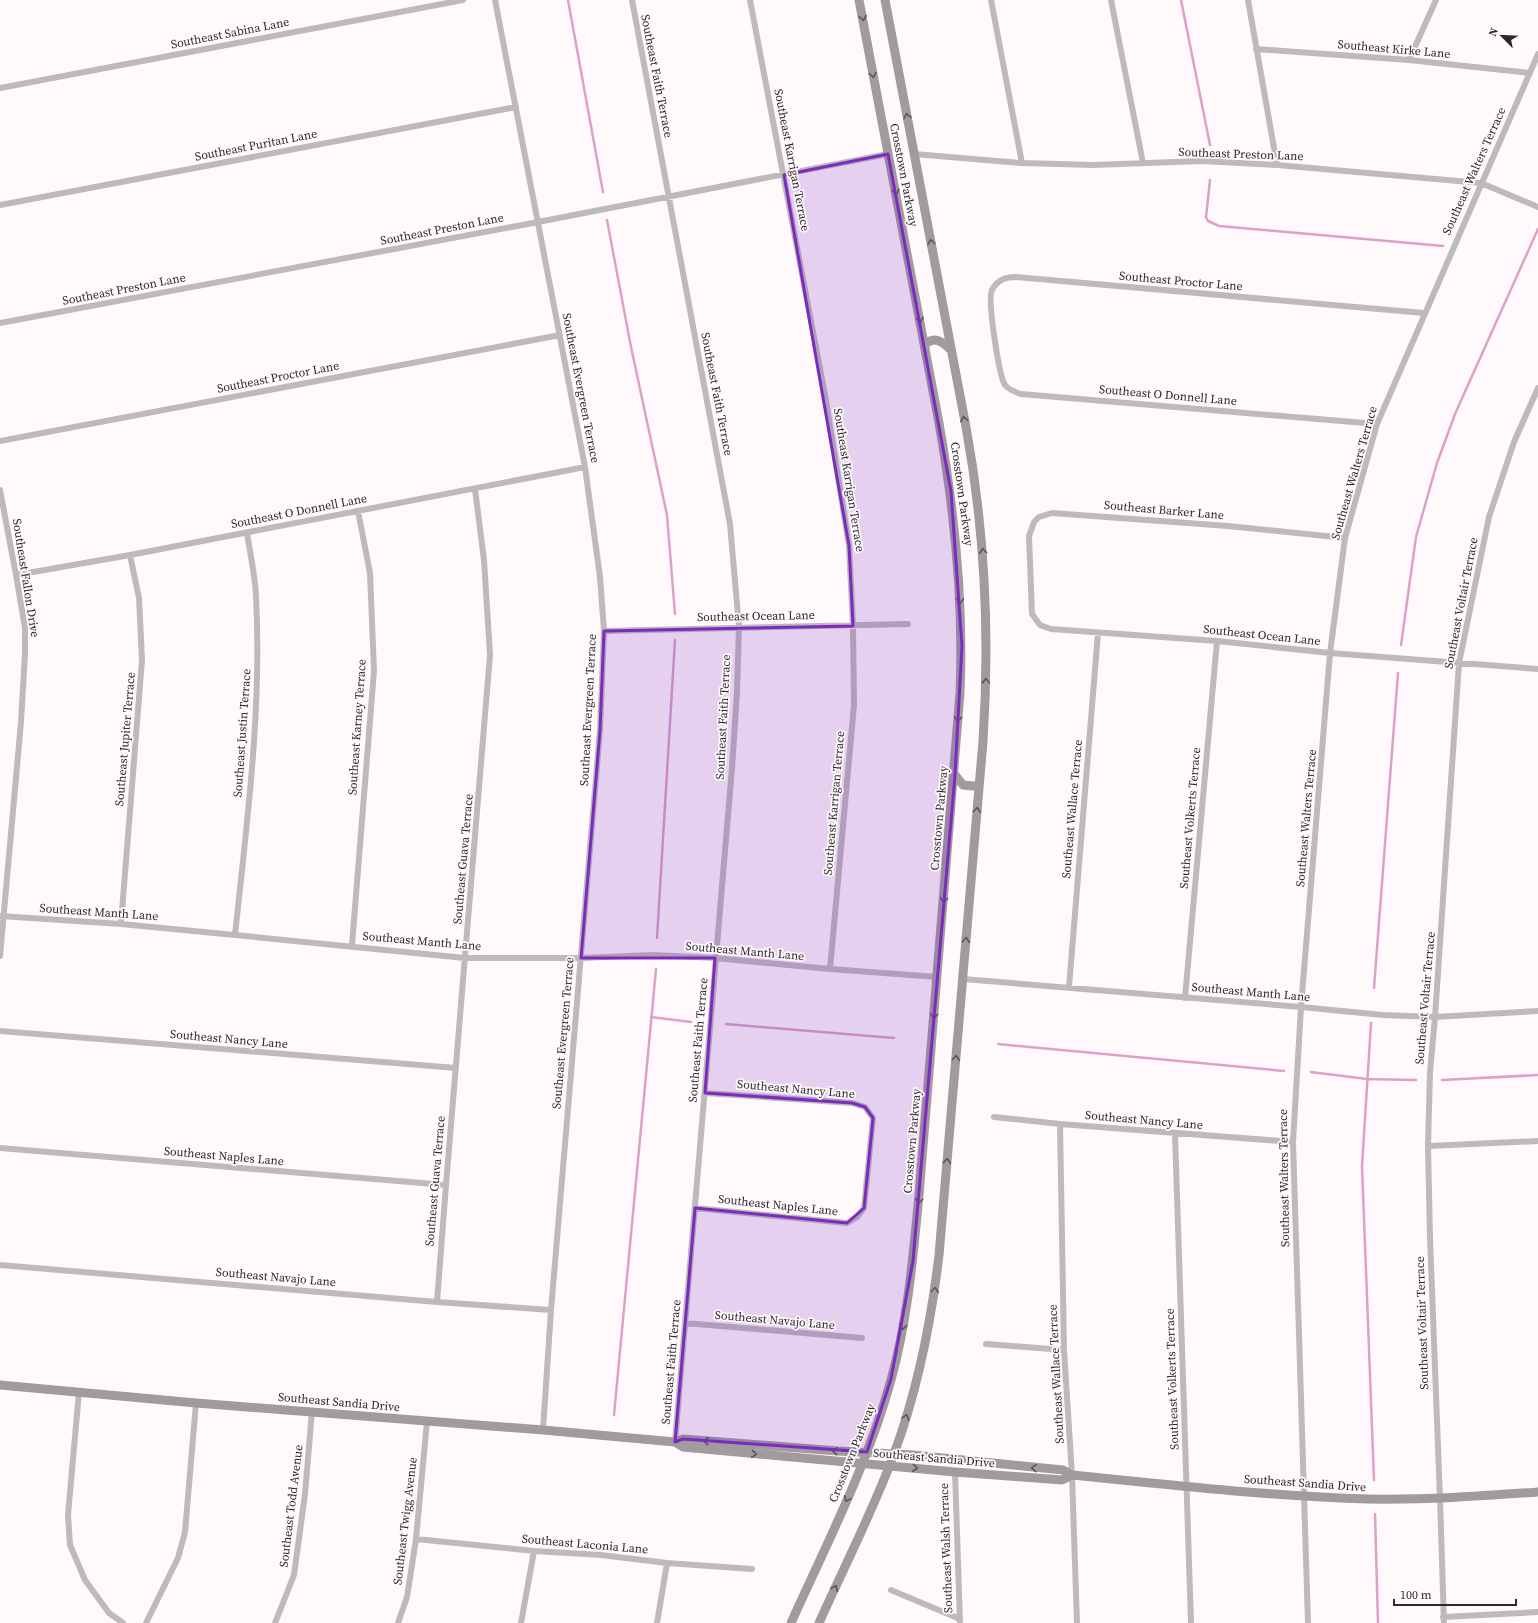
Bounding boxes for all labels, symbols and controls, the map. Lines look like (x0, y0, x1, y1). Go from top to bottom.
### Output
street label: Southeast Faith Terrace (637, 13, 677, 139)
street label: Southeast Sabina Lane (169, 14, 291, 52)
one-way arrow (858, 15, 866, 21)
north arrow (1482, 16, 1522, 56)
text: N (1485, 25, 1502, 39)
street label: Southeast Kirke Lane (1337, 36, 1451, 62)
one-way arrow (869, 71, 877, 78)
street label: Southeast Karrigan Terrace (770, 87, 814, 233)
street label: Southeast Walters Terrace (1439, 105, 1509, 237)
one-way arrow (903, 113, 911, 119)
street label: Crosstown Parkway (886, 122, 922, 229)
street label: Southeast Puritan Lane (194, 125, 318, 165)
street label: Southeast Preston Lane (1178, 144, 1304, 164)
one-way arrow (891, 189, 899, 195)
street label: Southeast Preston Lane (379, 209, 505, 249)
one-way arrow (927, 239, 936, 245)
street label: Southeast Proctor Lane (1119, 268, 1243, 294)
street label: Southeast Preston Lane (61, 269, 187, 309)
street label: Southeast Evergreen Terrace (559, 312, 603, 464)
one-way arrow (915, 317, 923, 323)
street label: Southeast Faith Terrace (697, 331, 737, 457)
street label: Southeast Proctor Lane (216, 357, 340, 397)
street label: Southeast O Donnell Lane (1098, 381, 1238, 409)
street label: Southeast Walters Terrace (1327, 404, 1381, 542)
street label: Southeast Karrigan Terrace (830, 407, 868, 553)
one-way arrow (961, 416, 969, 422)
street label: Crosstown Parkway (947, 441, 977, 548)
street label: Southeast O Donnell Lane (230, 490, 368, 532)
street label: Southeast Barker Lane (1103, 497, 1225, 523)
street label: Southeast Fallon Drive (9, 517, 43, 639)
street label: Southeast Voltair Terrace (1440, 536, 1482, 670)
one-way arrow (979, 548, 988, 554)
one-way arrow (956, 598, 965, 604)
street label: Southeast Ocean Lane (697, 607, 815, 625)
street label: Southeast Ocean Lane (1203, 621, 1321, 649)
street label: Southeast Evergreen Terrace (576, 633, 600, 787)
street label: Southeast Faith Terrace (712, 654, 734, 780)
street label: Southeast Karney Terrace (344, 658, 370, 796)
street label: Southeast Justin Terrace (230, 668, 254, 798)
street label: Southeast Jupiter Terrace (111, 671, 139, 807)
one-way arrow (982, 678, 991, 684)
one-way arrow (954, 716, 963, 722)
street label: Southeast Karrigan Terrace (820, 730, 848, 876)
street label: Southeast Wallace Terrace (1058, 739, 1086, 879)
street label: Southeast Volkerts Terrace (1176, 747, 1204, 889)
street label: Southeast Walters Terrace (1292, 748, 1320, 888)
street label: Crosstown Parkway (926, 764, 952, 871)
street label: Southeast Guava Terrace (449, 793, 477, 925)
one-way arrow (972, 807, 981, 813)
one-way arrow (939, 897, 948, 903)
street label: Southeast Manth Lane (39, 900, 159, 924)
street label: Southeast Manth Lane (362, 928, 482, 954)
street label: Southeast Voltair Terrace (1411, 931, 1439, 1065)
one-way arrow (961, 937, 970, 943)
street label: Southeast Manth Lane (685, 938, 805, 964)
street label: Southeast Evergreen Terrace (548, 956, 578, 1110)
street label: Southeast Faith Terrace (685, 977, 711, 1103)
street label: Southeast Manth Lane (1191, 979, 1311, 1005)
one-way arrow (930, 1013, 939, 1019)
street label: Southeast Nancy Lane (169, 1026, 289, 1052)
one-way arrow (951, 1055, 960, 1062)
street label: Southeast Nancy Lane (736, 1076, 856, 1102)
street label: Crosstown Parkway (899, 1087, 925, 1194)
street label: Southeast Nancy Lane (1084, 1107, 1204, 1133)
street label: Southeast Walters Terrace (1275, 1109, 1293, 1247)
street label: Southeast Guava Terrace (421, 1115, 449, 1247)
street label: Southeast Naples Lane (163, 1143, 285, 1169)
one-way arrow (942, 1158, 951, 1164)
street label: Southeast Naples Lane (717, 1191, 839, 1219)
one-way arrow (914, 1198, 923, 1204)
street label: Southeast Voltair Terrace (1412, 1256, 1432, 1390)
street label: Southeast Navajo Lane (215, 1264, 337, 1290)
one-way arrow (930, 1287, 939, 1293)
street label: Southeast Faith Terrace (658, 1299, 684, 1425)
street label: Southeast Wallace Terrace (1044, 1304, 1068, 1444)
street label: Southeast Navajo Lane (714, 1307, 836, 1333)
street label: Southeast Volkerts Terrace (1162, 1308, 1182, 1450)
one-way arrow (899, 1324, 908, 1330)
street label: Southeast Sandia Drive (277, 1389, 401, 1415)
street label: Crosstown Parkway (825, 1401, 879, 1505)
one-way arrow (901, 1413, 910, 1420)
one-way arrow (703, 1436, 709, 1445)
street label: Southeast Todd Avenue (276, 1444, 306, 1568)
street label: Southeast Sandia Drive (872, 1445, 996, 1471)
one-way arrow (832, 1446, 838, 1455)
one-way arrow (751, 1449, 757, 1458)
street label: Southeast Twigg Avenue (389, 1456, 421, 1586)
one-way arrow (912, 1463, 918, 1472)
one-way arrow (1031, 1463, 1037, 1472)
street label: Southeast Sandia Drive (1243, 1471, 1367, 1495)
street label: Southeast Walsh Terrace (936, 1483, 956, 1613)
one-way arrow (844, 1495, 852, 1503)
street label: Southeast Laconia Lane (521, 1531, 649, 1557)
scale bar (1394, 1581, 1516, 1607)
one-way arrow (830, 1584, 838, 1592)
text: 100 m (1400, 1587, 1432, 1603)

